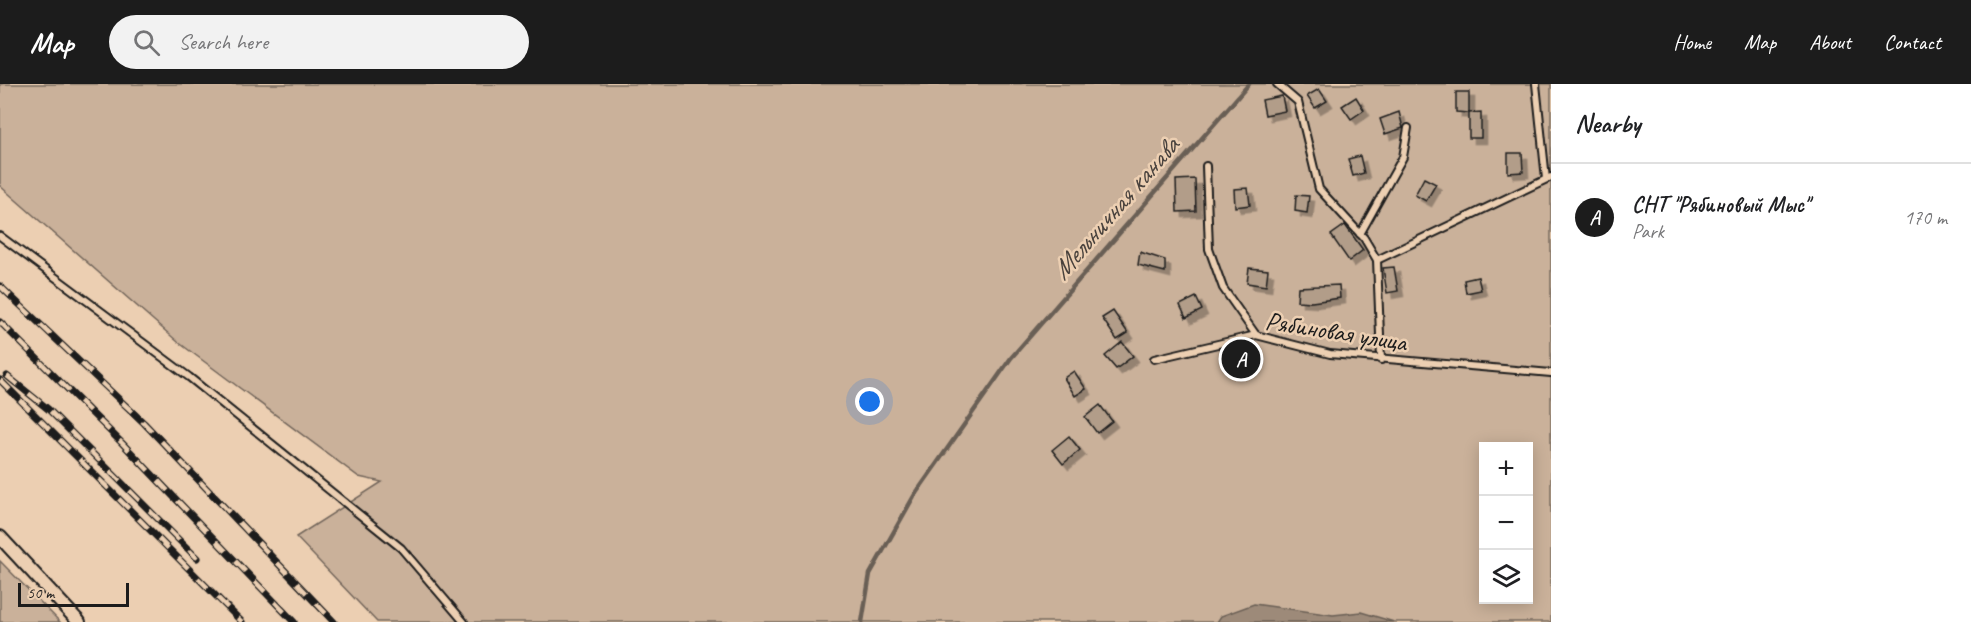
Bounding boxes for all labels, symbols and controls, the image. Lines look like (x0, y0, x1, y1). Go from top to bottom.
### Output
search box (109, 15, 529, 69)
text: Map (30, 25, 73, 60)
icon: search (130, 26, 163, 59)
text: Search here (178, 28, 268, 56)
text: Home (1673, 29, 1711, 55)
text: Map (1744, 29, 1776, 55)
text: About (1809, 29, 1851, 55)
text: Contact (1884, 29, 1941, 55)
text: Nearby (1575, 107, 1640, 140)
water label: Мельничная канава (1044, 128, 1188, 286)
text: СНТ "Рябиновый Мыс" (1632, 191, 1809, 219)
text: A (1589, 205, 1600, 230)
text: 170 m (1904, 205, 1947, 230)
text: Park (1632, 219, 1664, 244)
street label: Рябиновая улица (1263, 304, 1410, 359)
pin: A (1222, 336, 1260, 382)
your location (855, 387, 884, 416)
map controls (1479, 442, 1533, 604)
button: + (1479, 442, 1533, 496)
button: − (1479, 496, 1533, 550)
button: layers (1479, 550, 1533, 604)
scale bar (18, 580, 129, 608)
text: 50 m (27, 583, 54, 603)

